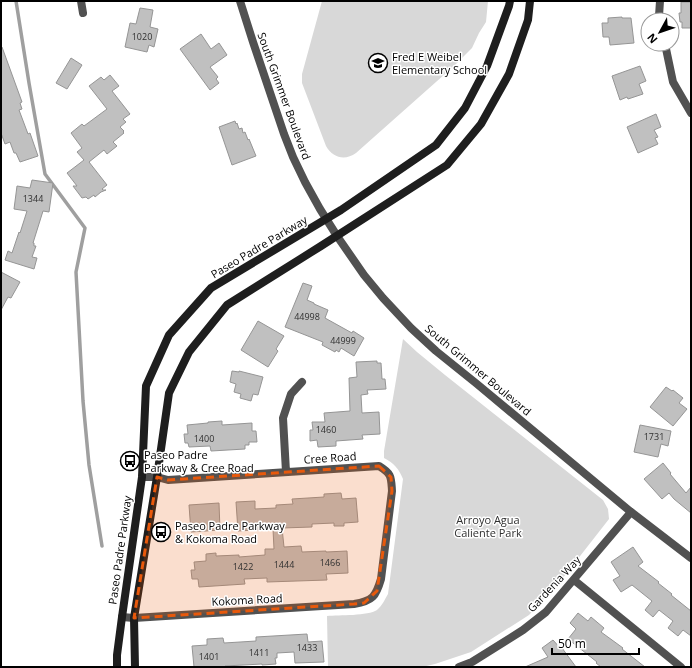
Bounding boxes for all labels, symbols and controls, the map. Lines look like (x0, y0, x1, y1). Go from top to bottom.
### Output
north arrow (640, 12, 680, 52)
house number: 1020 (132, 30, 152, 43)
street label: South Grimmer Boulevard (254, 30, 314, 162)
text: N (643, 30, 661, 47)
place label: Fred E Weibel Elementary School (392, 49, 487, 77)
school or university icon: Fred E Weibel Elementary School (367, 52, 389, 74)
house number: 1344 (23, 192, 43, 205)
street label: Paseo Padre Parkway (208, 212, 310, 281)
house number: 44998 (294, 310, 320, 323)
street label: South Grimmer Boulevard (422, 321, 535, 419)
house number: 44999 (330, 334, 356, 347)
house number: 1460 (316, 423, 336, 436)
house number: 1731 (644, 430, 664, 443)
house number: 1400 (194, 432, 214, 445)
place label: Paseo Padre Parkway & Cree Road (144, 447, 254, 475)
street label: Cree Road (303, 448, 357, 467)
bus stop icon: Paseo Padre Parkway & Cree Road (119, 450, 141, 472)
street label: Paseo Padre Parkway (104, 494, 135, 605)
park label: Arroyo Agua Caliente Park (454, 512, 522, 540)
place label: Paseo Padre Parkway & Kokoma Road (175, 518, 285, 546)
bus stop icon: Paseo Padre Parkway & Kokoma Road (150, 521, 172, 543)
street label: Gardenia Way (524, 552, 584, 615)
house number: 1466 (320, 556, 340, 569)
house number: 1444 (274, 558, 294, 571)
house number: 1422 (233, 560, 253, 573)
street label: Kokoma Road (211, 590, 283, 609)
scale bar (552, 630, 639, 656)
text: 50 m (558, 635, 586, 652)
house number: 1433 (297, 641, 317, 654)
house number: 1411 (249, 646, 269, 659)
house number: 1401 (199, 650, 219, 663)

